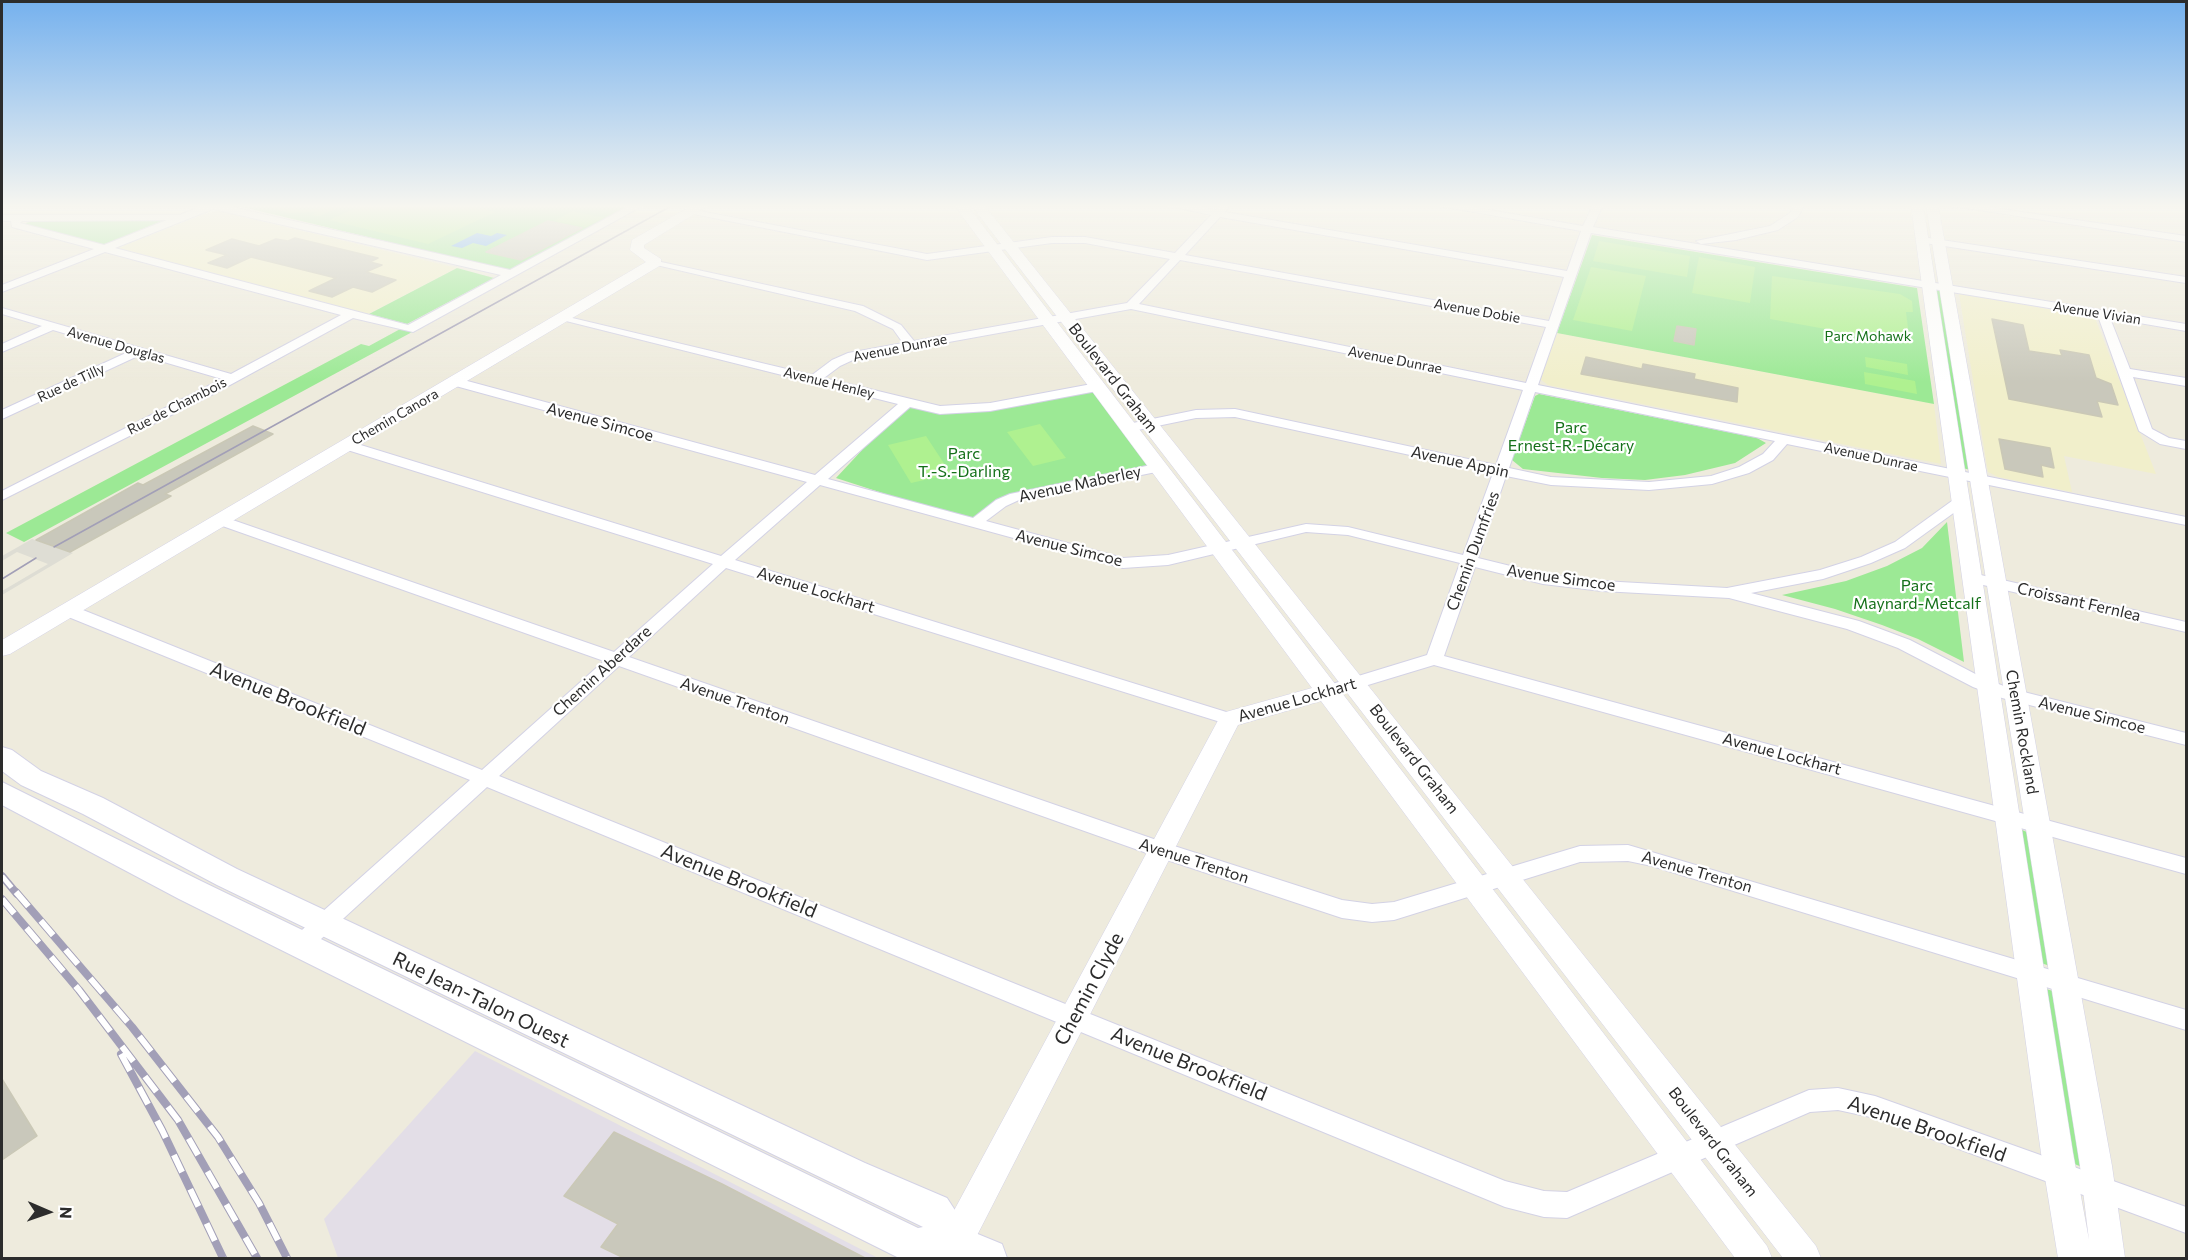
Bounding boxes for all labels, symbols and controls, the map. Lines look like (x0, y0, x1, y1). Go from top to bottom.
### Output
street label: Avenue Dobie (1433, 295, 1521, 327)
street label: Avenue Vivian (2052, 298, 2142, 328)
street label: Boulevard Graham (1064, 319, 1162, 437)
street label: Avenue Douglas (65, 323, 167, 367)
park label: Parc Mohawk (1825, 328, 1911, 344)
street label: Avenue Dunrae (851, 331, 949, 365)
street label: Avenue Dunrae (1346, 343, 1444, 377)
street label: Rue de Tilly (35, 360, 107, 406)
street label: Avenue Henley (782, 364, 876, 402)
street label: Rue de Chambois (125, 374, 229, 438)
street label: Chemin Canora (349, 385, 441, 449)
street label: Avenue Simcoe (545, 399, 655, 445)
park label: Parc Ernest-R.-Décary (1508, 418, 1634, 456)
street label: Avenue Dunrae (1822, 439, 1920, 475)
street label: Avenue Appin (1409, 442, 1511, 482)
park label: Parc T.-S.-Darling (918, 444, 1010, 482)
street label: Avenue Maberley (1017, 462, 1143, 506)
street label: Chemin Dumfries (1442, 488, 1504, 614)
street label: Avenue Simcoe (1013, 525, 1125, 571)
street label: Avenue Simcoe (1505, 561, 1617, 595)
street label: Avenue Lockhart (755, 563, 877, 617)
park label: Parc Maynard-Metcalf (1853, 576, 1981, 614)
street label: Croissant Fernlea (2015, 578, 2143, 626)
street label: Chemin Aberdare (549, 622, 655, 720)
street label: Avenue Brookfield (207, 657, 369, 741)
street label: Chemin Rockland (2002, 668, 2042, 796)
street label: Avenue Trenton (678, 673, 792, 729)
street label: Avenue Lockhart (1236, 674, 1358, 726)
street label: Avenue Simcoe (2036, 692, 2148, 738)
street label: Boulevard Graham (1365, 700, 1463, 818)
street label: Avenue Lockhart (1721, 729, 1843, 779)
street label: Avenue Trenton (1137, 834, 1251, 888)
street label: Avenue Brookfield (658, 839, 820, 923)
street label: Avenue Trenton (1639, 847, 1755, 897)
street label: Chemin Clyde (1049, 928, 1129, 1050)
street label: Rue Jean-Talon Ouest (389, 947, 573, 1053)
street label: Avenue Brookfield (1108, 1022, 1270, 1106)
street label: Boulevard Graham (1664, 1083, 1762, 1201)
street label: Avenue Brookfield (1845, 1091, 2009, 1167)
north arrow (18, 1182, 78, 1242)
text: N (57, 1206, 76, 1219)

